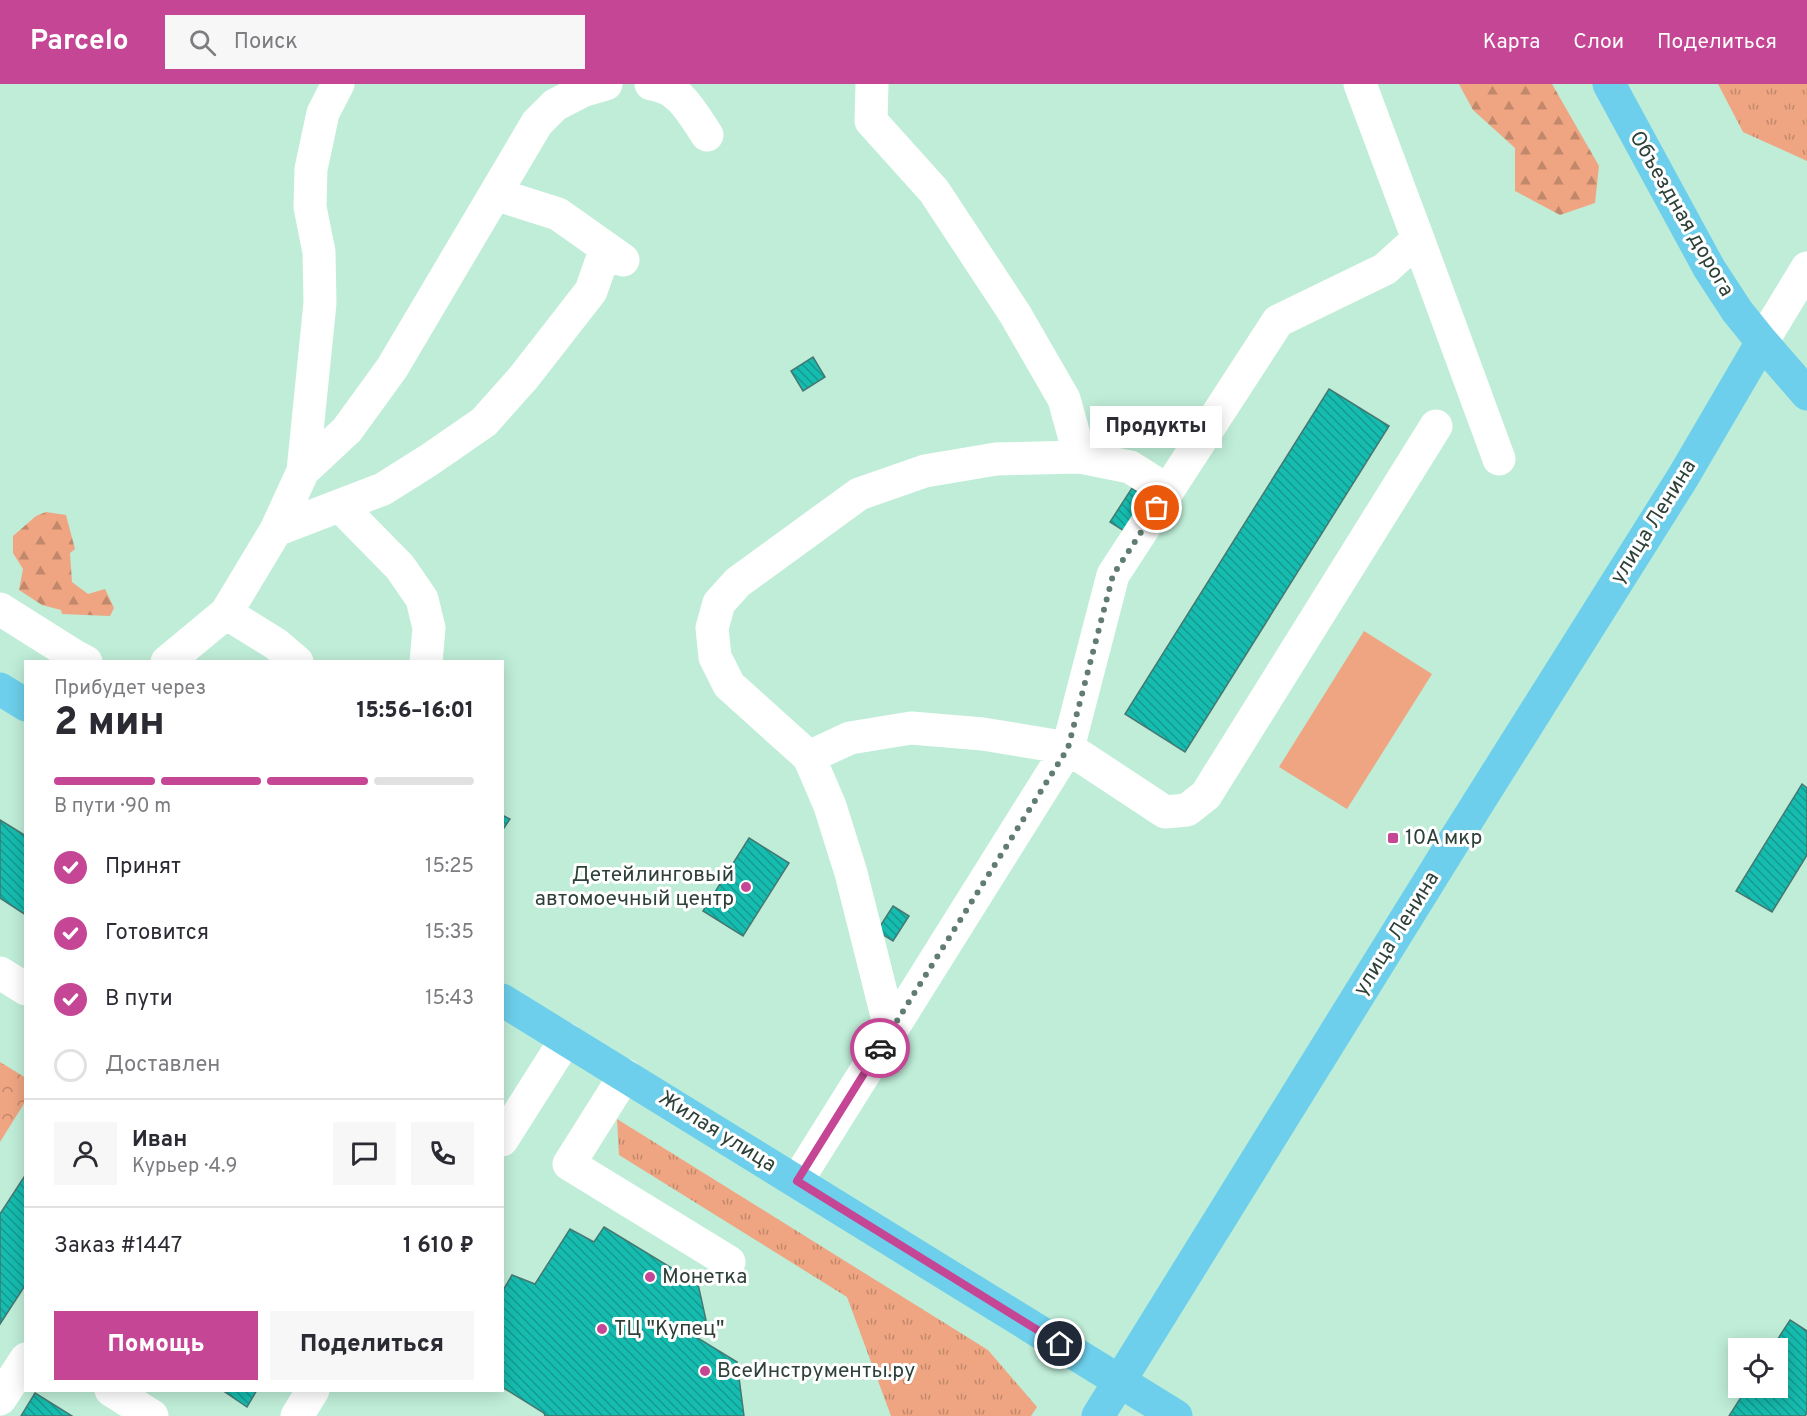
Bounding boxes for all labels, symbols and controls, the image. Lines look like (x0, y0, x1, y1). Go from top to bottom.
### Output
search box (165, 15, 585, 69)
text: Parcelo (30, 24, 129, 60)
icon: search (186, 26, 219, 59)
text: Поиск (234, 29, 298, 56)
text: Карта (1483, 29, 1540, 56)
text: Слои (1573, 29, 1624, 56)
text: Поделиться (1657, 29, 1777, 56)
street label: Объездная дорога (1623, 126, 1739, 302)
callout: Продукты (1091, 406, 1223, 448)
text: Продукты (1106, 414, 1207, 440)
street label: улица Ленина (1605, 455, 1703, 589)
pin (1131, 482, 1182, 533)
icon: bag (1140, 491, 1173, 524)
text: Прибудет через (54, 676, 206, 702)
text: 15:56–16:01 (356, 698, 474, 725)
text: 2 мин (54, 700, 165, 749)
text: В пути · 90 m (54, 794, 171, 820)
place label: 10А мкр (1405, 825, 1482, 852)
marker: 10А мкр (1386, 831, 1400, 845)
icon: check (54, 851, 87, 884)
text: Принят (105, 854, 181, 881)
text: 15:25 (425, 854, 474, 880)
place label: Детейлинговый автомоечный центр (535, 862, 734, 913)
street label: улица Ленина (1348, 867, 1446, 1001)
marker: Детейлинговый автомоечный центр (739, 880, 753, 894)
icon: check (54, 917, 87, 950)
text: Готовится (105, 920, 209, 947)
text: 15:35 (425, 920, 474, 946)
icon: check (54, 983, 87, 1016)
text: В пути (105, 986, 173, 1013)
text: 15:43 (425, 986, 474, 1012)
courier (850, 1018, 910, 1078)
icon: car (864, 1032, 897, 1065)
text: Доставлен (105, 1052, 220, 1079)
street label: Жилая улица (653, 1085, 781, 1179)
button: person (54, 1122, 117, 1185)
button: chat (333, 1122, 396, 1185)
button: phone (411, 1122, 474, 1185)
text: Иван (132, 1127, 187, 1154)
text: Курьер · 4.9 (132, 1154, 237, 1180)
text: Заказ #1447 (54, 1233, 182, 1260)
text: 1 610 ₽ (403, 1233, 474, 1260)
place label: Монетка (662, 1264, 747, 1291)
marker: Монетка (643, 1270, 657, 1284)
button: Помощь (54, 1311, 258, 1380)
button: Поделиться (270, 1311, 474, 1380)
place label: ТЦ "Купец" (614, 1316, 724, 1343)
pin (1034, 1318, 1085, 1369)
marker: ТЦ "Купец" (595, 1322, 609, 1336)
icon: home (1043, 1327, 1076, 1360)
map controls (1728, 1338, 1788, 1398)
button: locate (1728, 1338, 1788, 1398)
place label: ВсеИнструменты.ру (717, 1358, 915, 1385)
marker: ВсеИнструменты.ру (698, 1364, 712, 1378)

